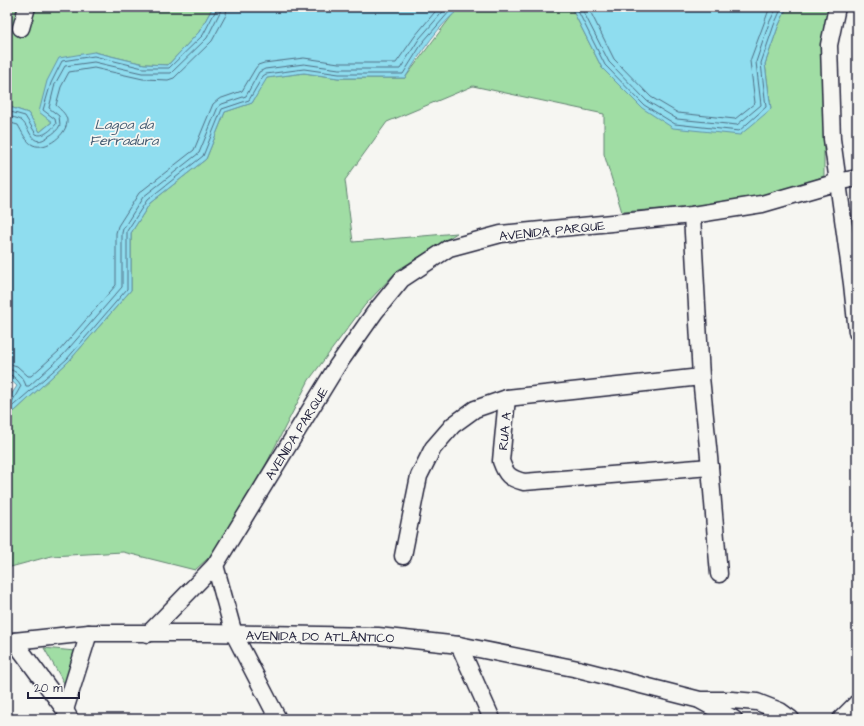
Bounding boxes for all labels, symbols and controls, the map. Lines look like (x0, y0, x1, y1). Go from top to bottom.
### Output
water label: Lagoa da Ferradura (90, 115, 159, 151)
street label: AVENIDA PARQUE (498, 216, 606, 246)
street label: AVENIDA PARQUE (261, 383, 333, 483)
street label: RUA A (494, 410, 516, 451)
street label: AVENIDA DO ATLÂNTICO (246, 627, 395, 647)
scale bar (28, 674, 79, 700)
text: 20 m (34, 680, 63, 697)

